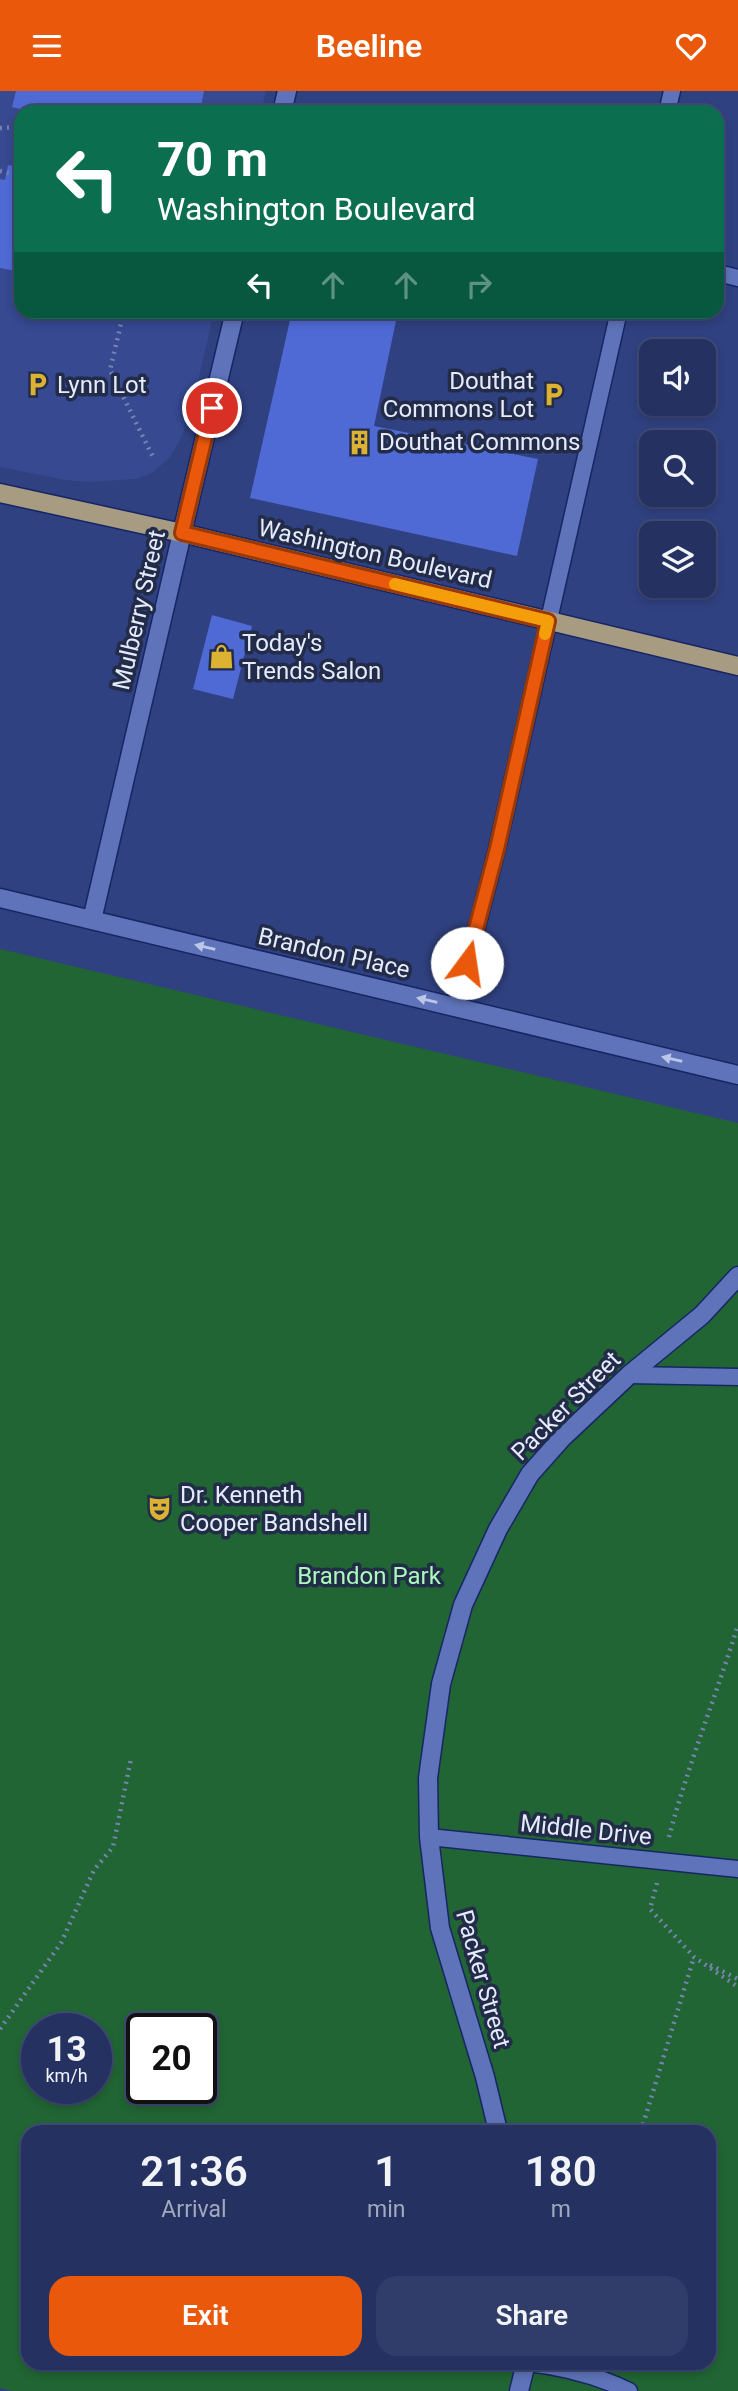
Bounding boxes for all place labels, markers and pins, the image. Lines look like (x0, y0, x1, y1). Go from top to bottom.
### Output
place label: Douthat Commons Lot (383, 367, 534, 423)
parking icon: Lynn Lot (23, 371, 51, 399)
place label: Lynn Lot (57, 371, 147, 399)
pin (182, 378, 242, 438)
parking icon: Douthat Commons Lot (540, 381, 568, 409)
building icon: Douthat Commons (345, 428, 373, 456)
place label: Douthat Commons (379, 428, 580, 456)
place label: Today's Trends Salon (242, 629, 381, 685)
shop icon: Today's Trends Salon (208, 643, 236, 671)
place label: Dr. Kenneth Cooper Bandshell (180, 1481, 368, 1537)
theatre icon: Dr. Kenneth Cooper Bandshell (146, 1495, 174, 1523)

